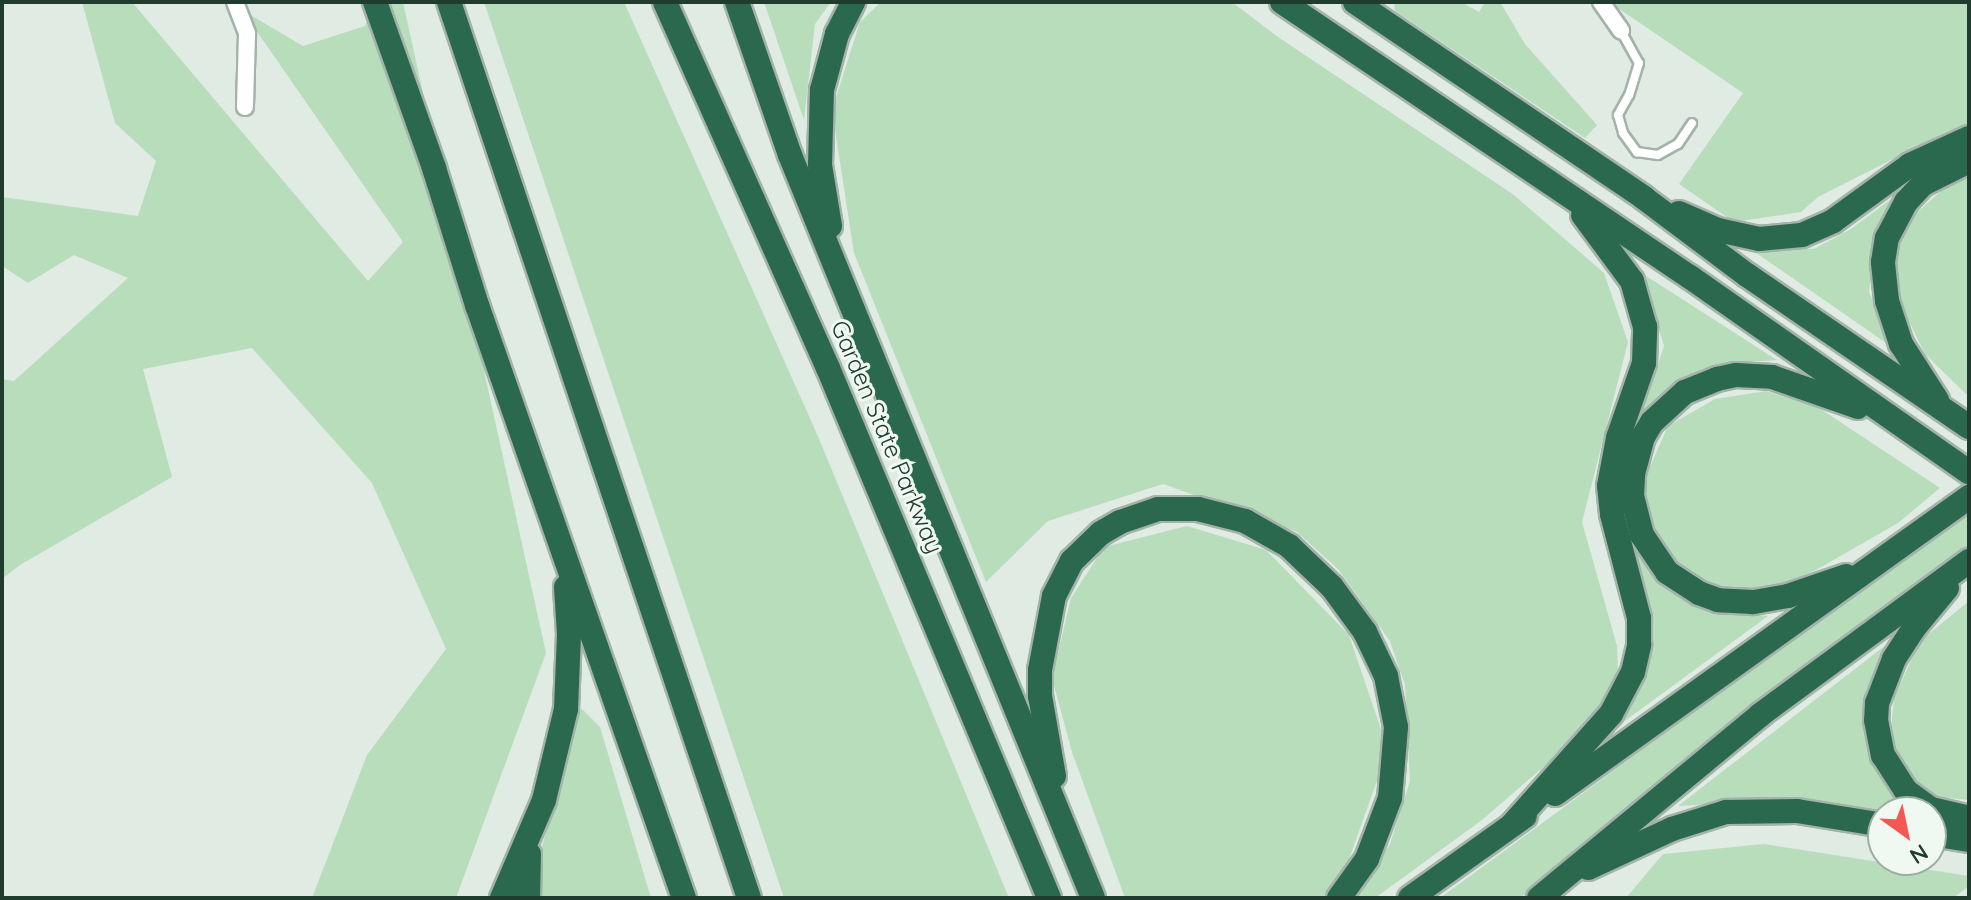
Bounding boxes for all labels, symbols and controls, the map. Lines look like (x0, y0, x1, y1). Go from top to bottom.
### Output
street label: Garden State Parkway (825, 316, 949, 558)
north arrow (1867, 796, 1947, 876)
text: N (1905, 838, 1933, 871)

